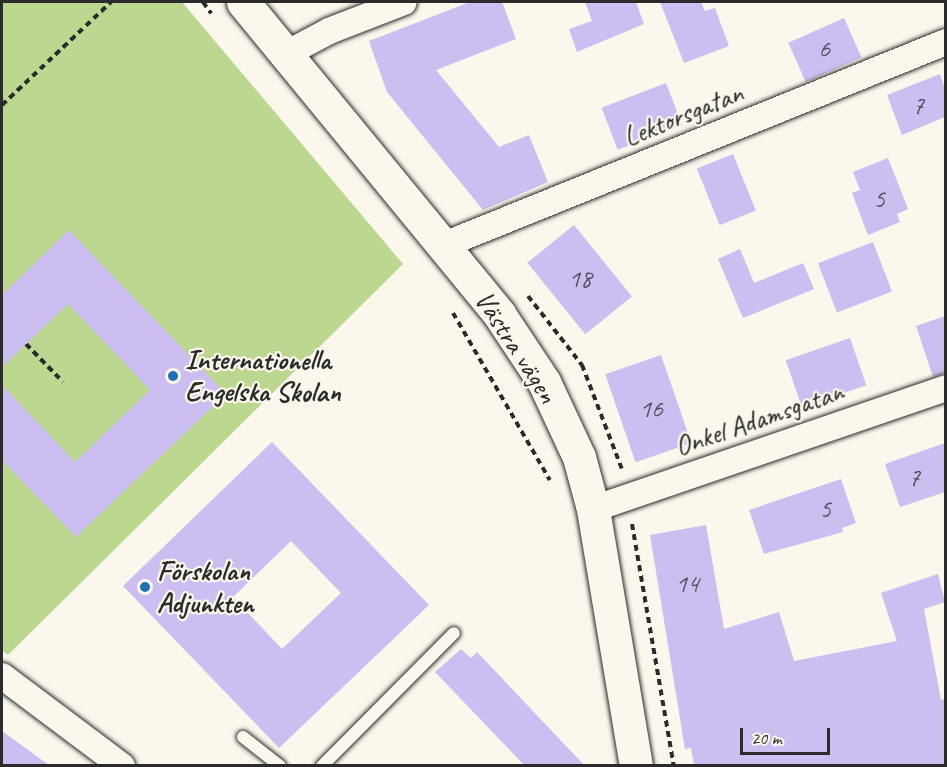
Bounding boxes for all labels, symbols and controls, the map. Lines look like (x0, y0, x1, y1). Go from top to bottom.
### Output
house number: 6 (818, 33, 830, 65)
street label: Lektorsgatan (619, 76, 747, 154)
house number: 7 (912, 90, 924, 122)
house number: 5 (873, 183, 885, 215)
house number: 18 (568, 263, 592, 295)
street label: Västra vägen (467, 285, 565, 409)
place label: Internationella Engelska Skolan (185, 343, 340, 409)
marker: Internationella Engelska Skolan (166, 369, 180, 383)
street label: Onkel Adamsgatan (670, 374, 848, 464)
house number: 16 (639, 393, 663, 425)
house number: 7 (908, 462, 920, 494)
house number: 5 (819, 493, 831, 525)
place label: Förskolan Adjunkten (157, 554, 254, 620)
house number: 14 (675, 568, 699, 600)
marker: Förskolan Adjunkten (138, 580, 152, 594)
scale bar (743, 716, 833, 754)
text: 20 m (751, 727, 782, 749)

